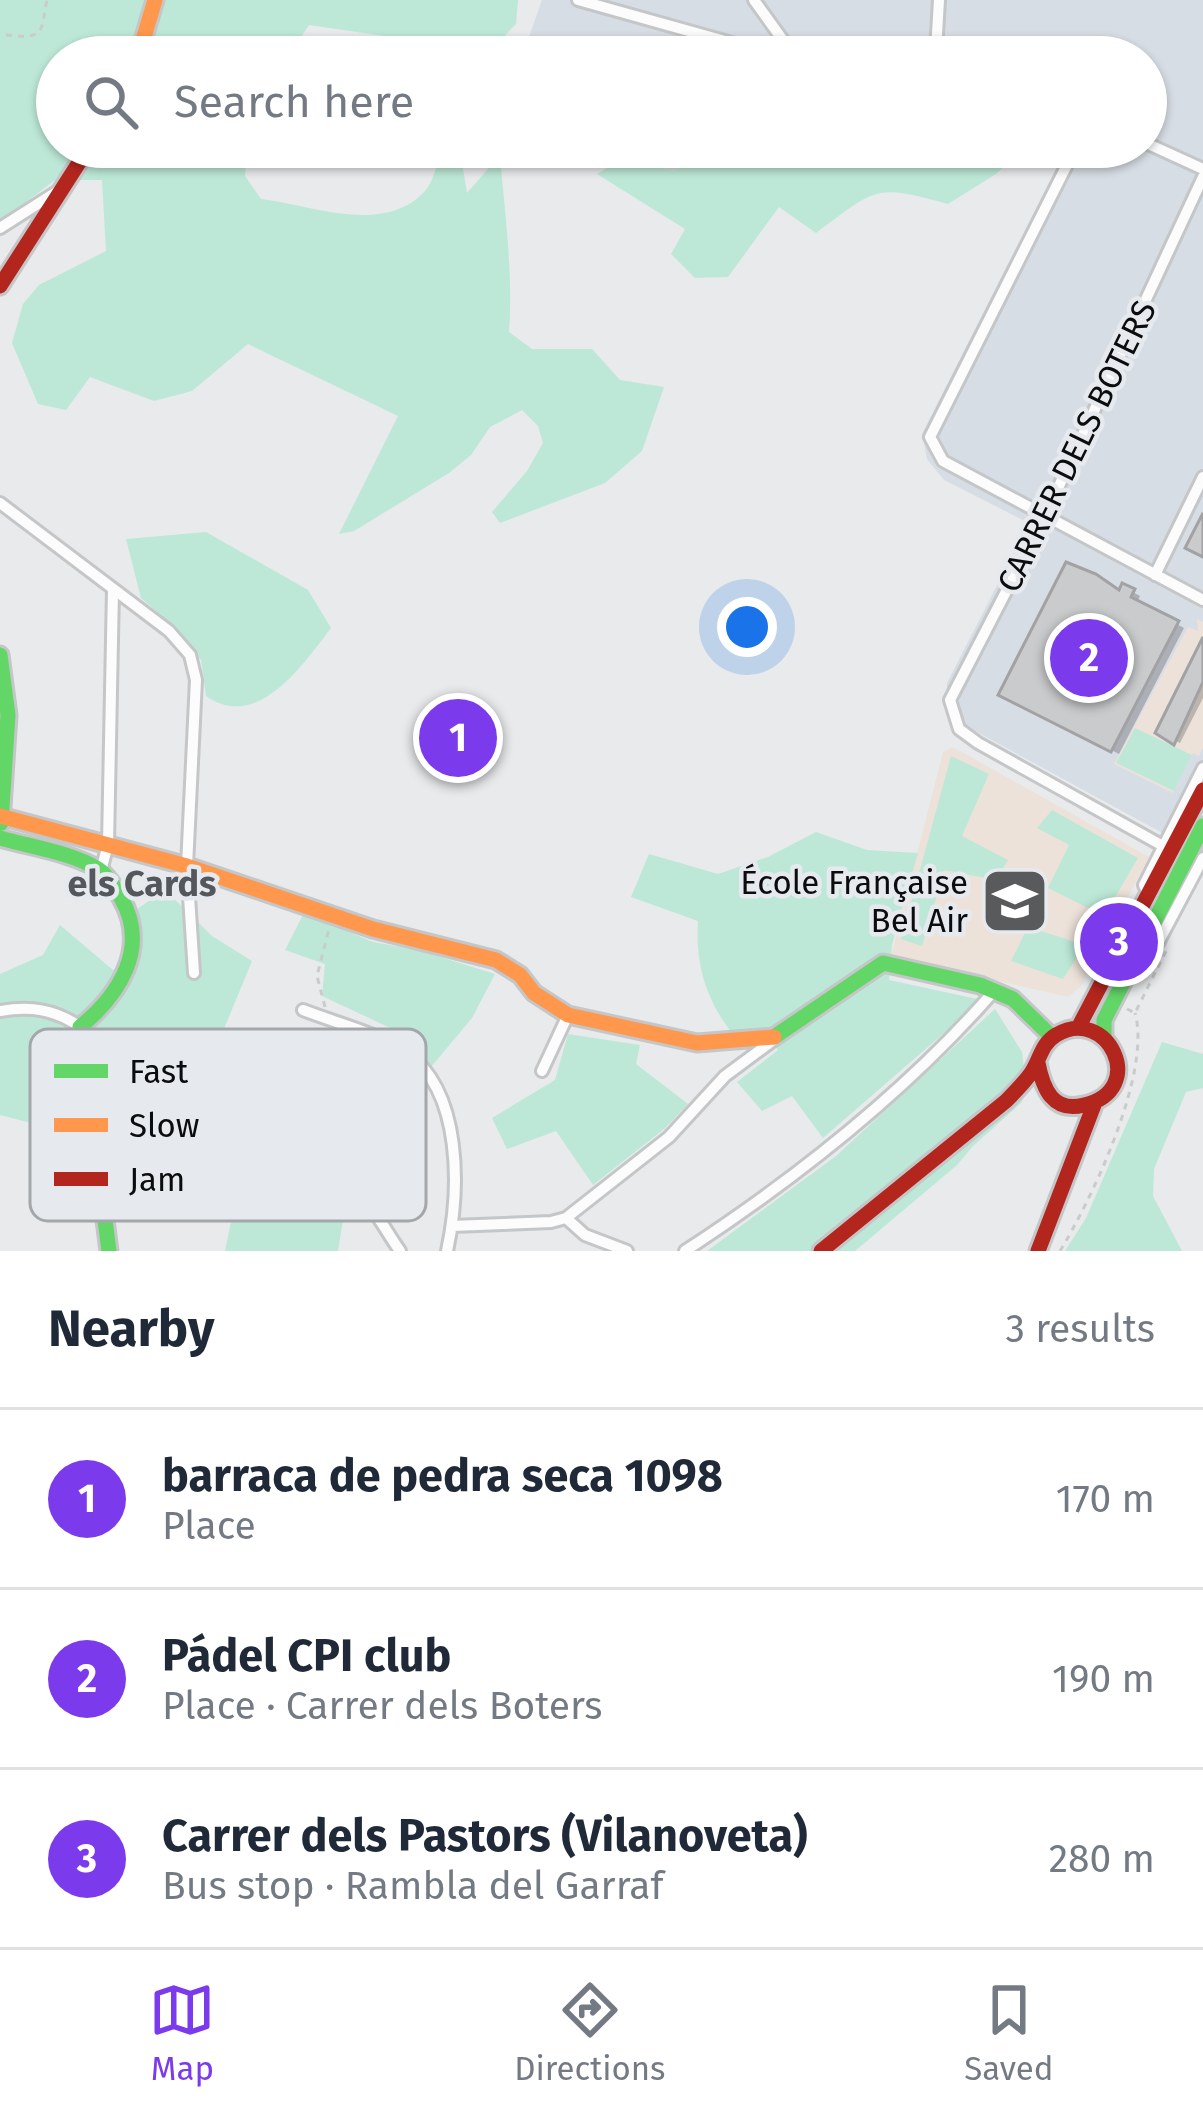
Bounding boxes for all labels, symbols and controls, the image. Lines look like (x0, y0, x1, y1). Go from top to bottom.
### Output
search box (36, 36, 1167, 168)
icon: search (78, 69, 144, 135)
text: Search here (174, 75, 414, 129)
street label: CARRER DELS BOTERS (989, 294, 1165, 599)
your location (717, 597, 777, 657)
pin: 2 (1050, 613, 1128, 703)
pin: 1 (419, 693, 497, 783)
district label: els Cards (68, 862, 216, 906)
place label: École Française Bel Air (740, 863, 968, 941)
school or university icon: École Française Bel Air (980, 866, 1050, 936)
pin: 3 (1080, 897, 1158, 987)
legend (30, 1029, 426, 1221)
text: Fast (129, 1052, 188, 1092)
text: Slow (129, 1106, 199, 1146)
text: Jam (129, 1160, 185, 1200)
text: Nearby (48, 1298, 214, 1360)
text: 3 results (1005, 1306, 1155, 1352)
text: barraca de pedra seca 1098 (162, 1449, 723, 1503)
text: 1 (78, 1476, 96, 1522)
text: 170 m (1056, 1476, 1155, 1522)
text: Place (162, 1503, 256, 1549)
text: Pádel CPI club (162, 1629, 451, 1683)
text: 2 (77, 1656, 97, 1702)
text: 190 m (1052, 1656, 1155, 1702)
text: Place · Carrer dels Boters (162, 1683, 603, 1729)
text: Carrer dels Pastors (Vilanoveta) (162, 1809, 808, 1863)
text: 3 (77, 1836, 97, 1882)
text: 280 m (1049, 1836, 1155, 1882)
text: Bus stop · Rambla del Garraf (162, 1863, 664, 1909)
tab: Map (149, 1977, 215, 2089)
tab: Directions (514, 1977, 666, 2089)
tab: Saved (964, 1977, 1054, 2089)

